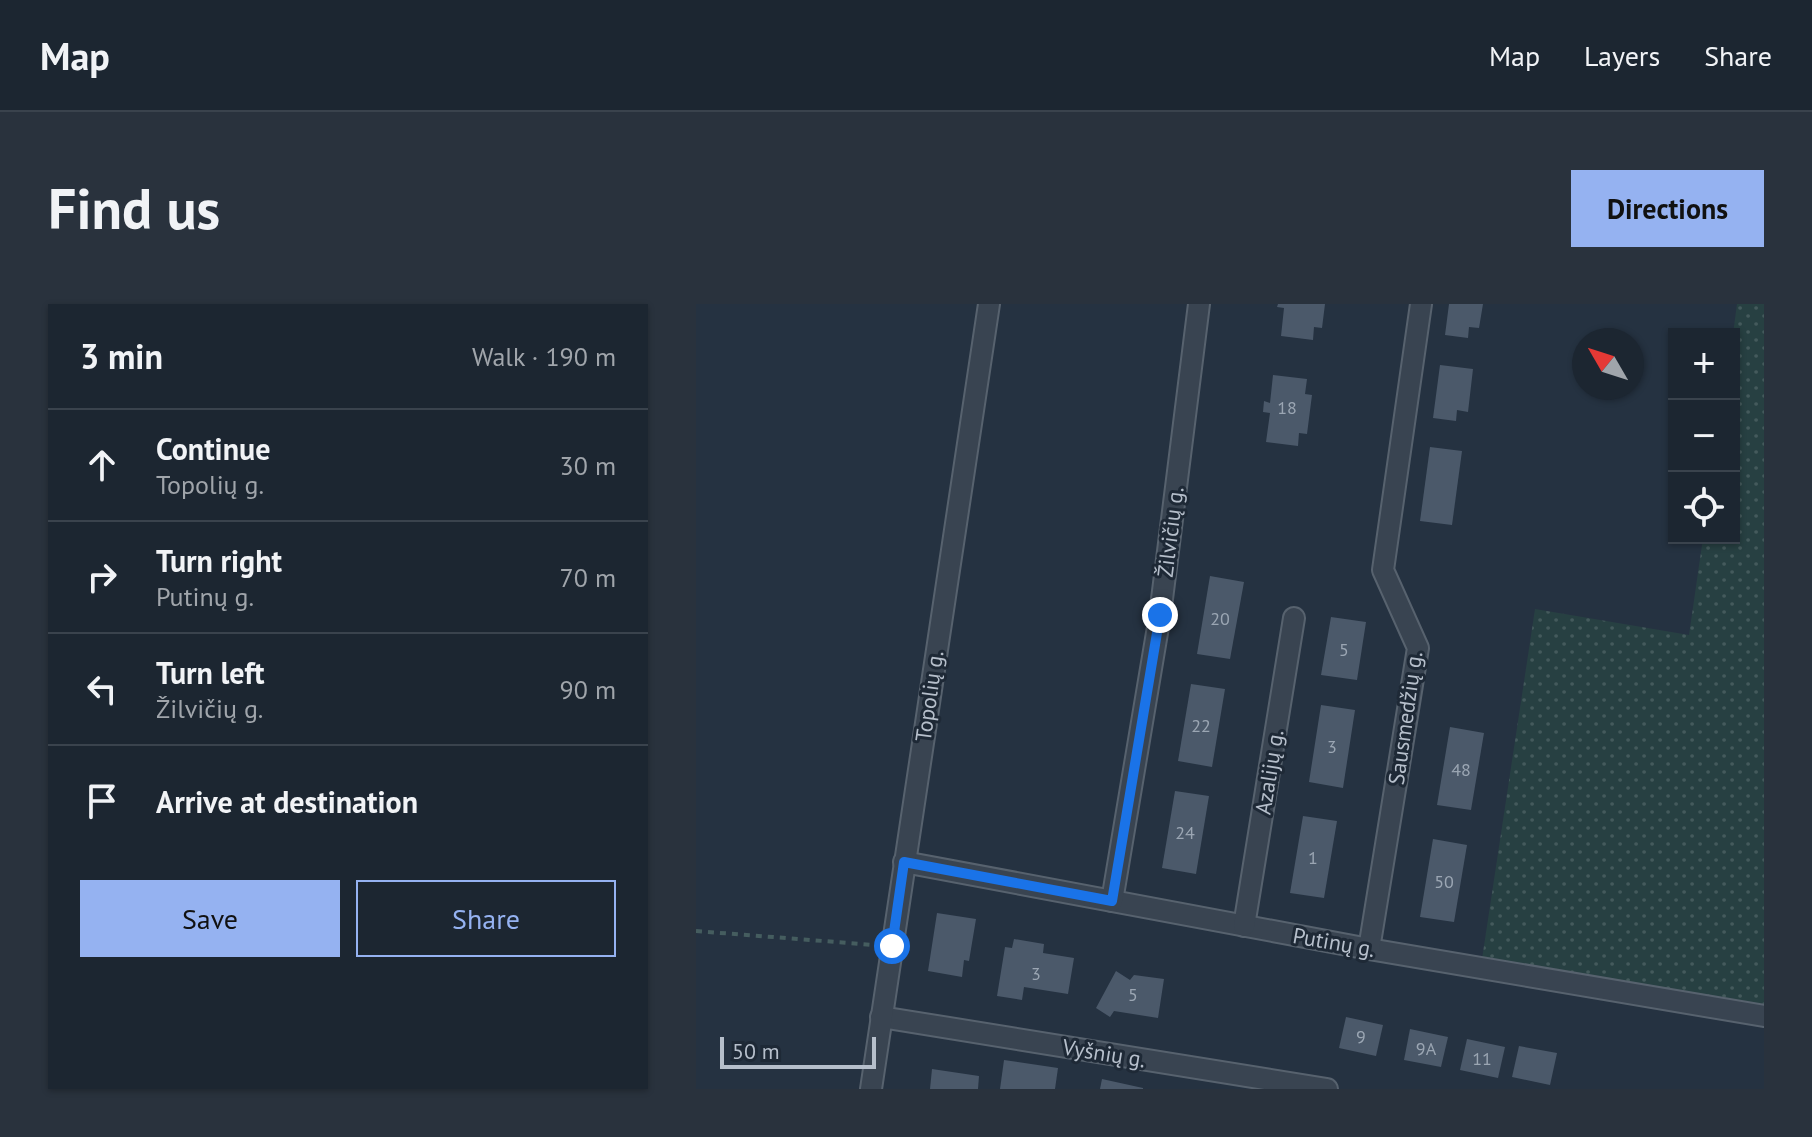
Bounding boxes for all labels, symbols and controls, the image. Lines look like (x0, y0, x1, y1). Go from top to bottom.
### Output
text: Map (40, 31, 110, 80)
text: Map (1489, 37, 1540, 74)
text: Layers (1584, 37, 1660, 74)
text: Share (1704, 37, 1772, 74)
button: Directions (1571, 170, 1764, 247)
text: Find us (48, 172, 220, 244)
north arrow (1572, 328, 1644, 400)
map controls (1668, 328, 1740, 544)
button: + (1668, 328, 1740, 400)
text: 3 min (80, 334, 163, 378)
text: Walk · 190 m (472, 340, 616, 373)
house number: 18 (1277, 396, 1297, 419)
button: − (1668, 400, 1740, 472)
text: Continue (156, 429, 270, 468)
icon: ahead (80, 443, 124, 487)
text: 30 m (560, 449, 616, 482)
text: Topolių g. (156, 468, 264, 501)
button: locate (1668, 472, 1740, 544)
street label: Žilvičių g. (1151, 485, 1189, 579)
text: Turn right (156, 541, 282, 580)
icon: right (80, 555, 124, 599)
text: 70 m (560, 561, 616, 594)
text: Putinų g. (156, 580, 254, 613)
route end (1142, 597, 1178, 633)
house number: 20 (1210, 607, 1230, 630)
house number: 5 (1339, 638, 1349, 661)
street label: Topolių g. (909, 649, 949, 743)
street label: Sausmedžių g. (1382, 649, 1428, 787)
text: Turn left (156, 653, 264, 692)
icon: left (80, 667, 124, 711)
text: 90 m (560, 673, 616, 706)
text: Žilvičių g. (156, 692, 263, 725)
house number: 22 (1191, 714, 1211, 737)
street label: Azalijų g. (1248, 728, 1290, 816)
house number: 3 (1327, 735, 1337, 758)
house number: 48 (1451, 758, 1471, 781)
icon: arrive (80, 779, 124, 823)
text: Arrive at destination (156, 782, 418, 821)
house number: 24 (1175, 821, 1195, 844)
house number: 1 (1308, 846, 1318, 869)
house number: 50 (1434, 870, 1454, 893)
button: Save (80, 880, 340, 957)
button: Share (356, 880, 616, 957)
street label: Putinų g. (1291, 921, 1377, 963)
route start (874, 928, 910, 964)
house number: 3 (1031, 962, 1041, 985)
house number: 5 (1128, 983, 1138, 1006)
house number: 9 (1356, 1025, 1366, 1048)
street label: Vyšnių g. (1059, 1032, 1148, 1073)
scale bar (720, 1033, 876, 1069)
text: 50 m (732, 1037, 780, 1065)
house number: 9A (1416, 1037, 1437, 1060)
house number: 11 (1472, 1047, 1492, 1070)

